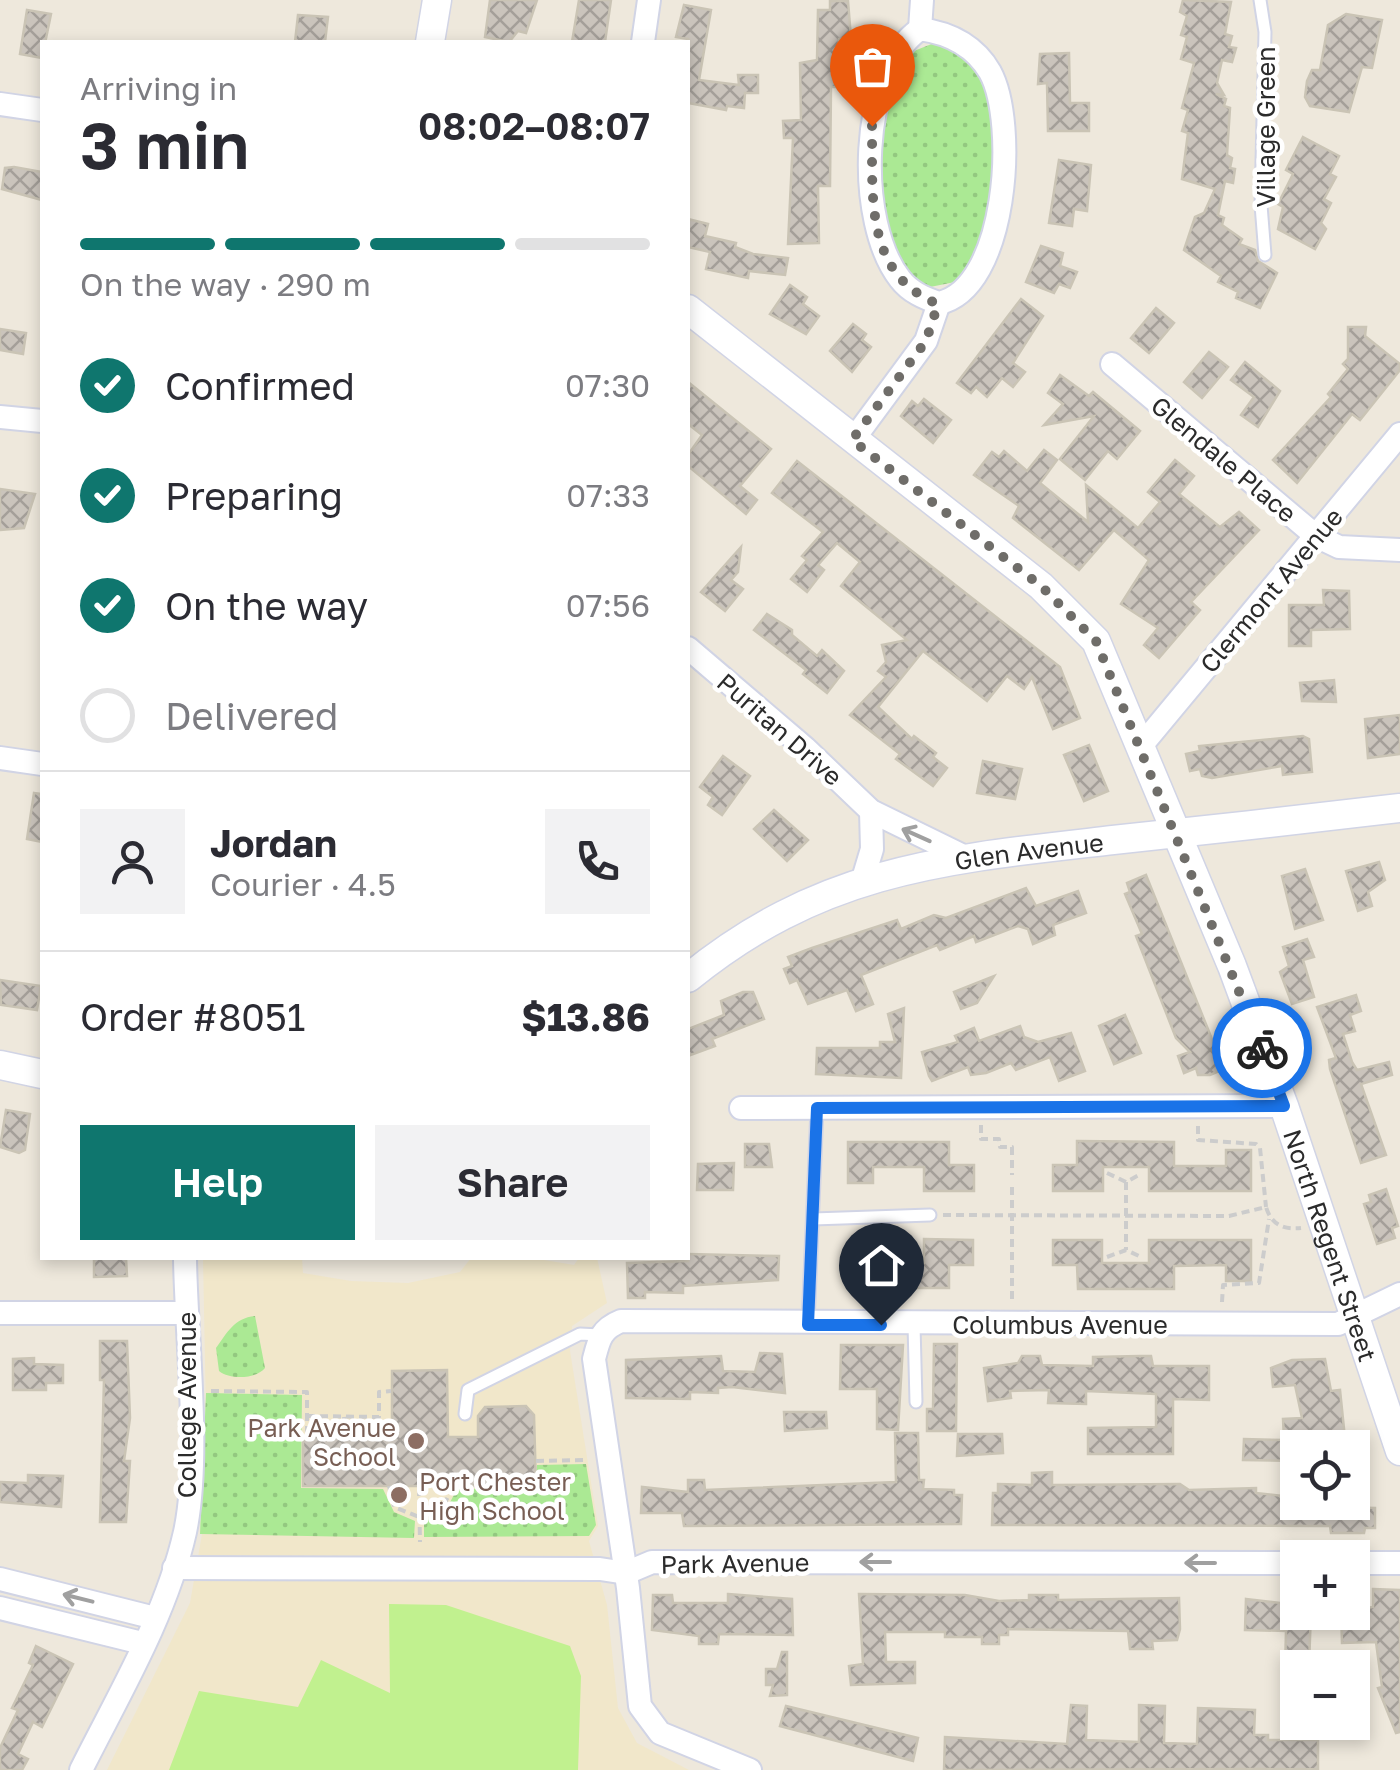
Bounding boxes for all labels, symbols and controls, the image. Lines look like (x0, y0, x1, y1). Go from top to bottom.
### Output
pin (830, 24, 915, 127)
icon: bag (845, 39, 900, 94)
street label: Village Green (1250, 46, 1281, 208)
text: Arriving in (80, 69, 237, 107)
text: 08:02–08:07 (418, 103, 650, 148)
text: 3 min (80, 105, 249, 183)
text: On the way · 290 m (80, 265, 371, 303)
icon: check (80, 358, 135, 413)
text: Confirmed (165, 363, 355, 408)
text: 07:30 (565, 366, 650, 404)
street label: Glendale Place (1145, 389, 1303, 529)
icon: check (80, 468, 135, 523)
text: Preparing (165, 473, 343, 518)
text: 07:33 (566, 476, 650, 514)
street label: Clermont Avenue (1193, 501, 1349, 679)
icon: check (80, 578, 135, 633)
text: On the way (165, 583, 368, 628)
text: 07:56 (566, 586, 650, 624)
street label: Puritan Drive (711, 666, 849, 792)
text: Delivered (165, 693, 338, 738)
button: person (80, 809, 185, 914)
button: phone (545, 809, 650, 914)
text: Jordan (210, 820, 337, 865)
one-way arrow (901, 825, 932, 843)
street label: Glen Avenue (952, 826, 1105, 876)
text: Courier · 4.5 (210, 865, 396, 903)
text: Order #8051 (80, 994, 305, 1039)
text: $13.86 (521, 994, 650, 1039)
courier (1212, 998, 1312, 1098)
icon: bike (1235, 1021, 1290, 1076)
button: Help (80, 1125, 355, 1240)
button: Share (375, 1125, 650, 1240)
street label: North Regent Street (1277, 1125, 1384, 1365)
pin (839, 1223, 924, 1326)
icon: home (854, 1238, 909, 1293)
street label: Columbus Avenue (952, 1309, 1168, 1340)
street label: College Avenue (171, 1312, 202, 1498)
place label: Park Avenue School (247, 1412, 396, 1472)
marker: Park Avenue School (405, 1430, 427, 1452)
map controls (1280, 1430, 1370, 1740)
button: locate (1280, 1430, 1370, 1520)
place label: Port Chester High School (419, 1466, 571, 1526)
marker: Port Chester High School (388, 1484, 410, 1506)
button: + (1280, 1540, 1370, 1630)
street label: Park Avenue (660, 1546, 810, 1580)
one-way arrow (860, 1552, 892, 1572)
one-way arrow (1185, 1554, 1218, 1572)
one-way arrow (63, 1588, 94, 1607)
button: − (1280, 1650, 1370, 1740)

